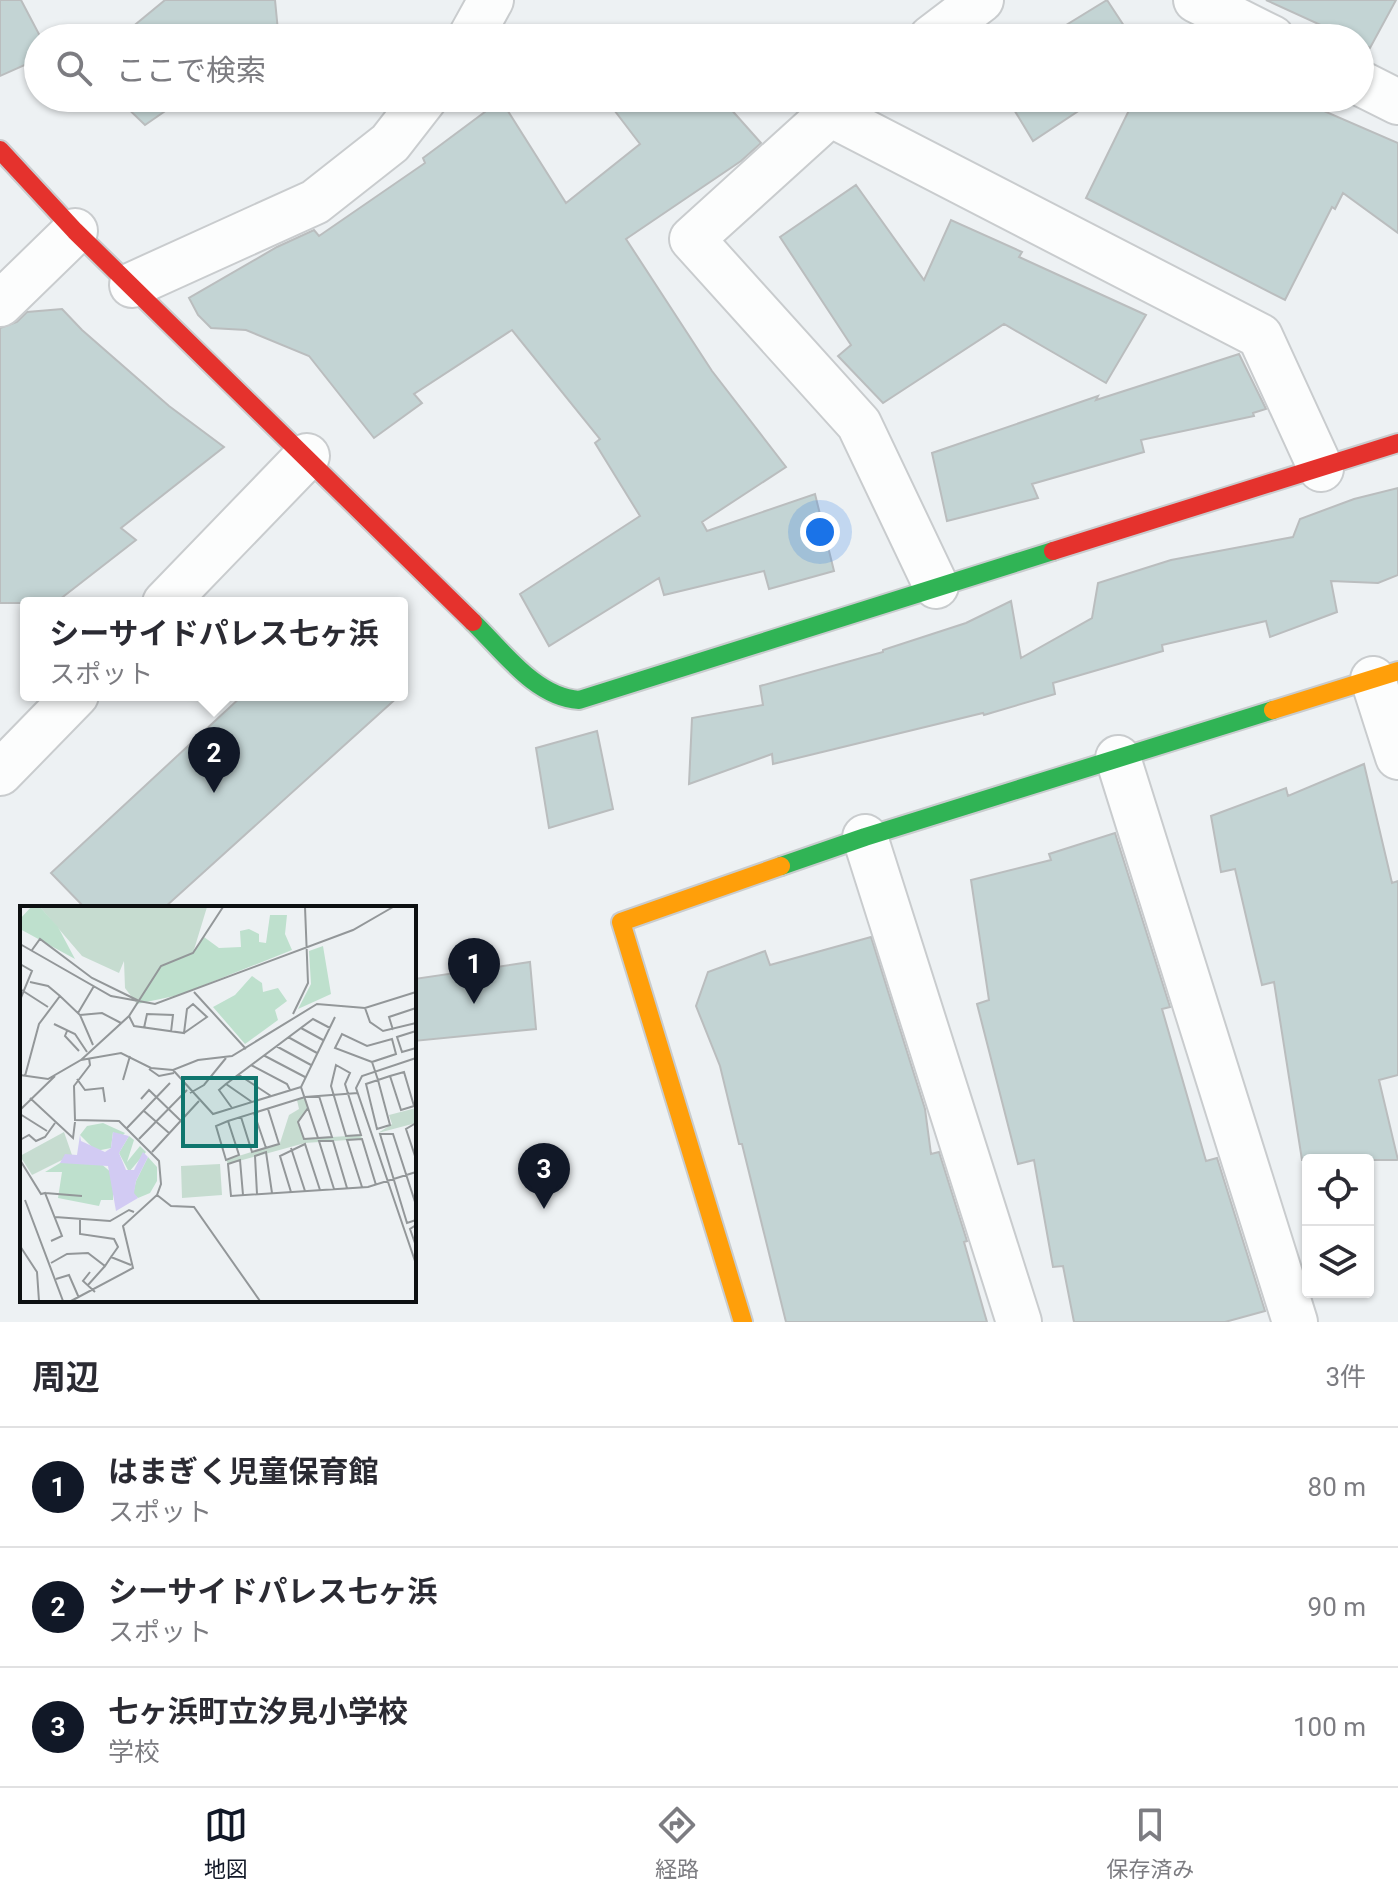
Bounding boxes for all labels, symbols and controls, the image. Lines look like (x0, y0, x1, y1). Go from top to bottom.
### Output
search box (24, 24, 1374, 112)
icon: search (52, 46, 96, 90)
text: ここで検索 (116, 53, 266, 88)
your location (800, 512, 840, 552)
popup (20, 597, 408, 701)
text: シーサイドパレス七ヶ浜 (49, 616, 379, 651)
text: スポット (49, 659, 153, 689)
pin: 2 (188, 727, 240, 793)
inset map (20, 906, 416, 1302)
pin: 1 (448, 938, 500, 1004)
pin: 3 (518, 1143, 570, 1209)
map controls (1302, 1154, 1374, 1298)
button: locate (1302, 1154, 1374, 1226)
button: layers (1302, 1226, 1374, 1298)
text: 周辺 (32, 1357, 100, 1397)
text: 3件 (1325, 1362, 1366, 1392)
text: はまぎく児童保育館 (108, 1454, 379, 1489)
text: 1 (51, 1472, 65, 1502)
text: 80 m (1308, 1472, 1366, 1502)
text: スポット (108, 1497, 212, 1527)
text: シーサイドパレス七ヶ浜 (108, 1574, 437, 1609)
text: 2 (51, 1592, 65, 1622)
text: 90 m (1308, 1592, 1366, 1622)
text: スポット (108, 1617, 212, 1647)
text: 七ヶ浜町立汐見小学校 (108, 1694, 408, 1729)
text: 3 (51, 1712, 65, 1742)
text: 100 m (1293, 1712, 1366, 1742)
text: 学校 (108, 1737, 160, 1767)
tab: 地図 (204, 1803, 248, 1883)
tab: 経路 (655, 1803, 699, 1883)
tab: 保存済み (1106, 1803, 1194, 1883)

